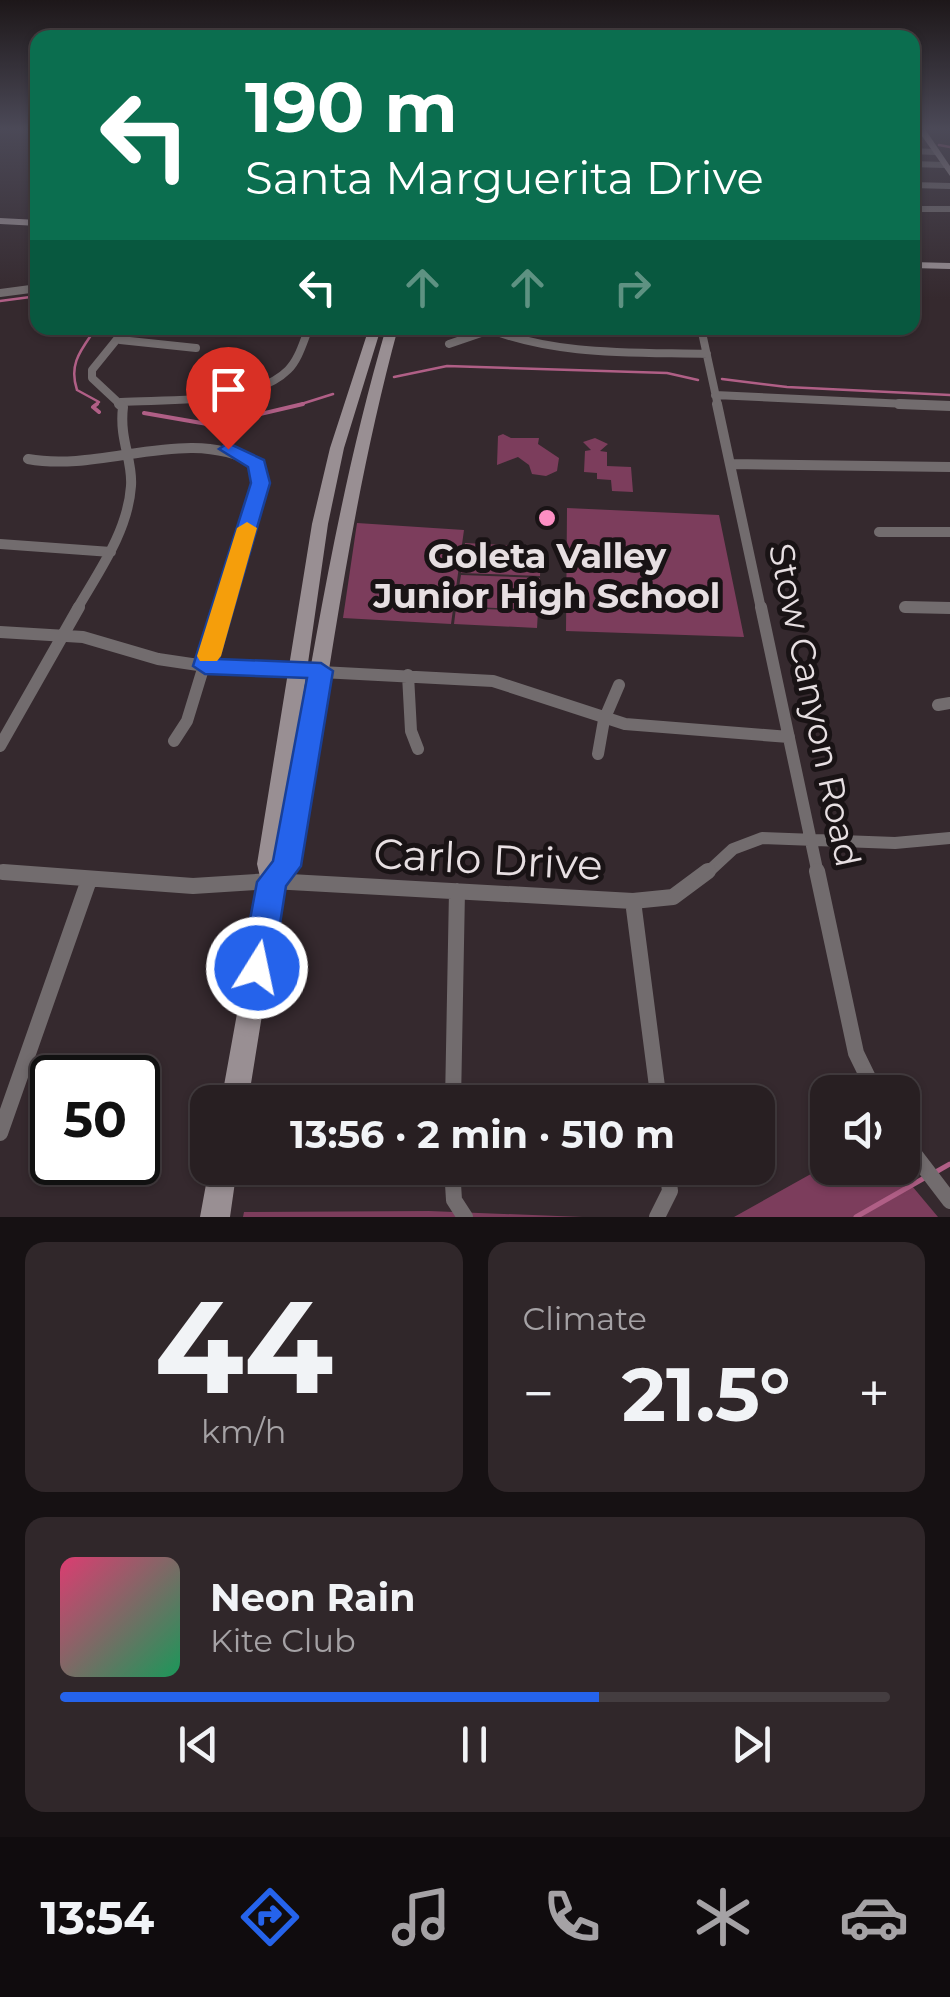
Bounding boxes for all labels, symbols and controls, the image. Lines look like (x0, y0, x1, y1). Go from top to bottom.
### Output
text: 190 m (245, 64, 458, 150)
icon: left (80, 70, 210, 200)
text: Santa Marguerita Drive (245, 150, 764, 205)
icon: left (290, 260, 345, 315)
icon: ahead (395, 260, 450, 315)
icon: ahead (500, 260, 555, 315)
icon: right (605, 260, 660, 315)
pin (186, 347, 271, 450)
icon: arrive (201, 362, 256, 417)
marker: Goleta Valley Junior High School (536, 507, 558, 529)
place label: Goleta Valley Junior High School (373, 534, 720, 617)
street label: Stow Canyon Road (760, 539, 870, 871)
street label: Carlo Drive (372, 827, 604, 891)
position arrow (205, 916, 309, 1020)
speed limit sign: 50 (30, 1055, 160, 1185)
map controls (810, 1075, 920, 1185)
button: sound (810, 1075, 920, 1185)
text: 13:56 · 2 min · 510 m (290, 1111, 675, 1158)
text: 44 (154, 1267, 333, 1426)
text: Climate (523, 1299, 647, 1338)
text: 21.5° (622, 1348, 791, 1440)
text: − (523, 1360, 554, 1427)
text: + (858, 1360, 890, 1427)
text: km/h (201, 1412, 286, 1451)
text: Neon Rain (210, 1574, 415, 1621)
text: Kite Club (210, 1621, 356, 1660)
icon: previous (171, 1717, 226, 1772)
icon: pause (447, 1717, 502, 1772)
icon: next (724, 1717, 779, 1772)
icon: directions (235, 1882, 305, 1952)
icon: music (386, 1882, 456, 1952)
icon: phone (537, 1882, 607, 1952)
icon: climate (688, 1882, 758, 1952)
icon: car (839, 1882, 909, 1952)
text: 13:54 (41, 1890, 154, 1945)

